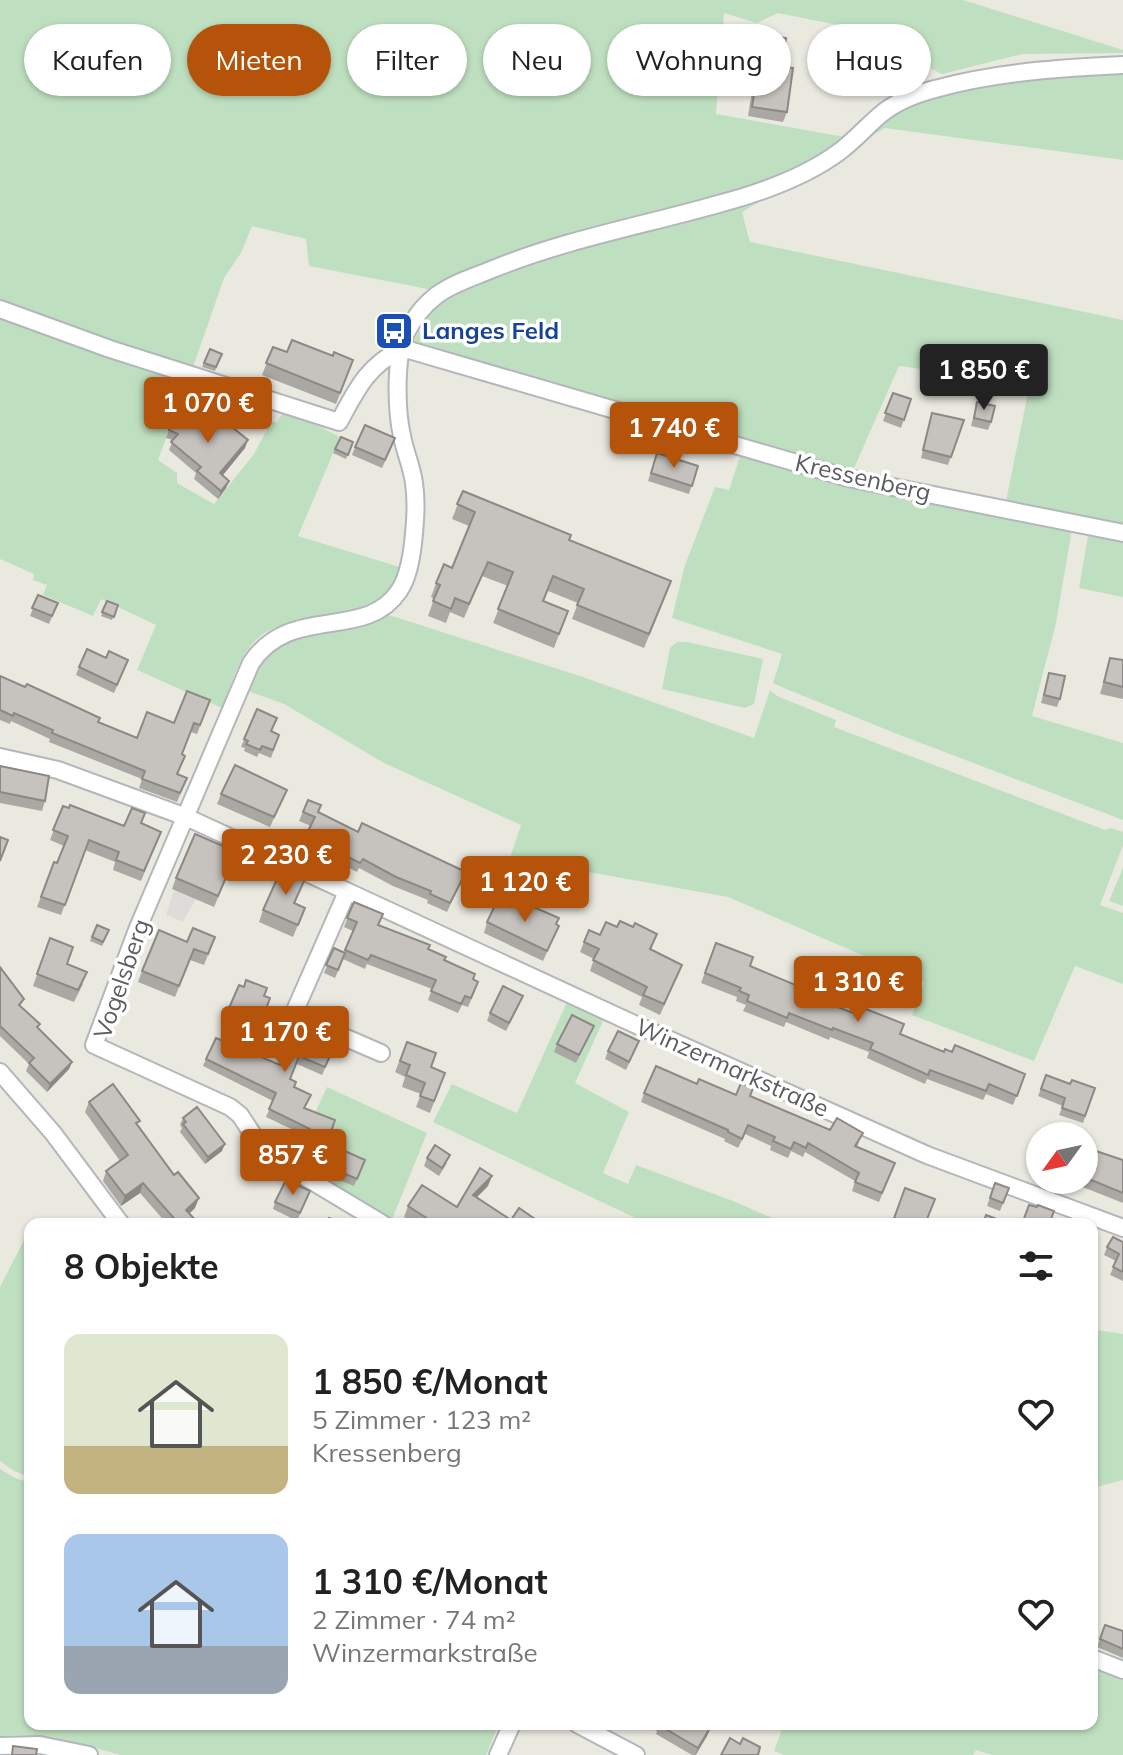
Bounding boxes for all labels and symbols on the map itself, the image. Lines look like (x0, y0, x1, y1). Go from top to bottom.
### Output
bus stop icon: Langes Feld (373, 310, 415, 352)
place label: Langes Feld (422, 315, 559, 345)
pin: 1 850 € (910, 344, 1058, 412)
pin: 1 070 € (134, 377, 282, 445)
pin: 1 740 € (600, 402, 748, 470)
street label: Kressenberg (792, 447, 934, 507)
pin: 2 230 € (212, 829, 360, 897)
pin: 1 120 € (451, 856, 599, 924)
street label: Vogelsberg (87, 915, 156, 1043)
pin: 1 310 € (784, 956, 932, 1024)
pin: 1 170 € (211, 1006, 359, 1074)
street label: Winzermarkstraße (631, 1011, 834, 1123)
north arrow (1026, 1122, 1098, 1194)
pin: 857 € (237, 1129, 349, 1197)

